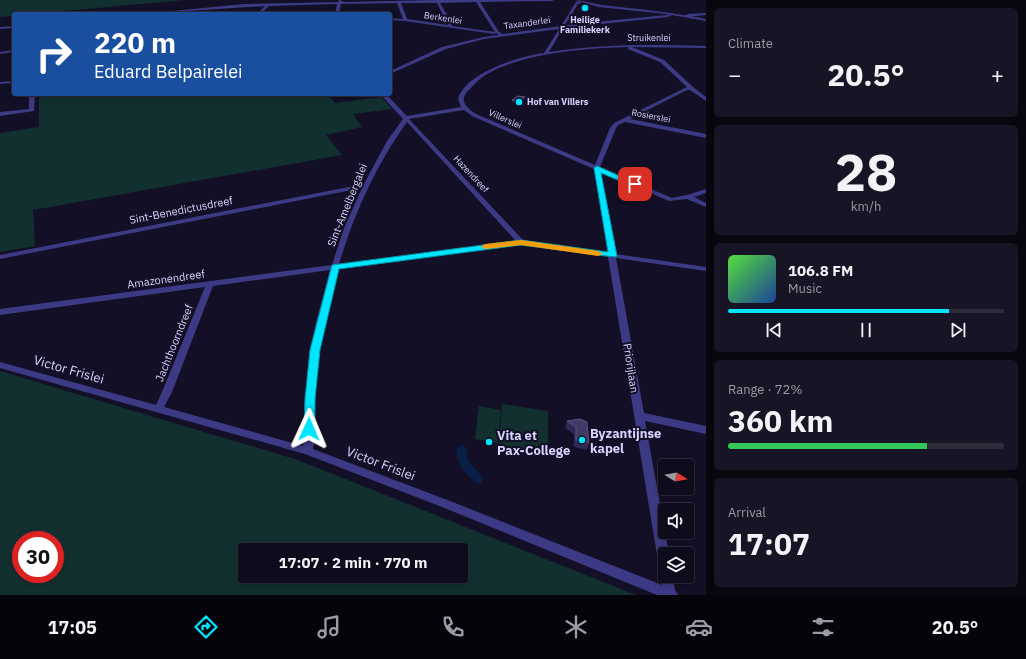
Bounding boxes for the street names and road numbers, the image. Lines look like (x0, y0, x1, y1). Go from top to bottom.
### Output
street label: Berkenlei (423, 9, 463, 26)
street label: Taxanderlei (503, 14, 551, 31)
street label: Struikenlei (627, 32, 671, 43)
street label: Villerslei (487, 106, 523, 131)
street label: Rosierslei (631, 106, 672, 125)
street label: Hazendreef (451, 153, 491, 195)
street label: Sint-Amelbergalei (324, 161, 370, 249)
street label: Sint-Benedictusdreef (128, 193, 234, 227)
street label: Amazonendreef (126, 267, 206, 291)
street label: Jachthoorndreef (152, 302, 196, 384)
street label: Priorijlaan (620, 342, 642, 394)
street label: Victor Frislei (32, 351, 106, 388)
street label: Victor Frislei (344, 443, 418, 484)

